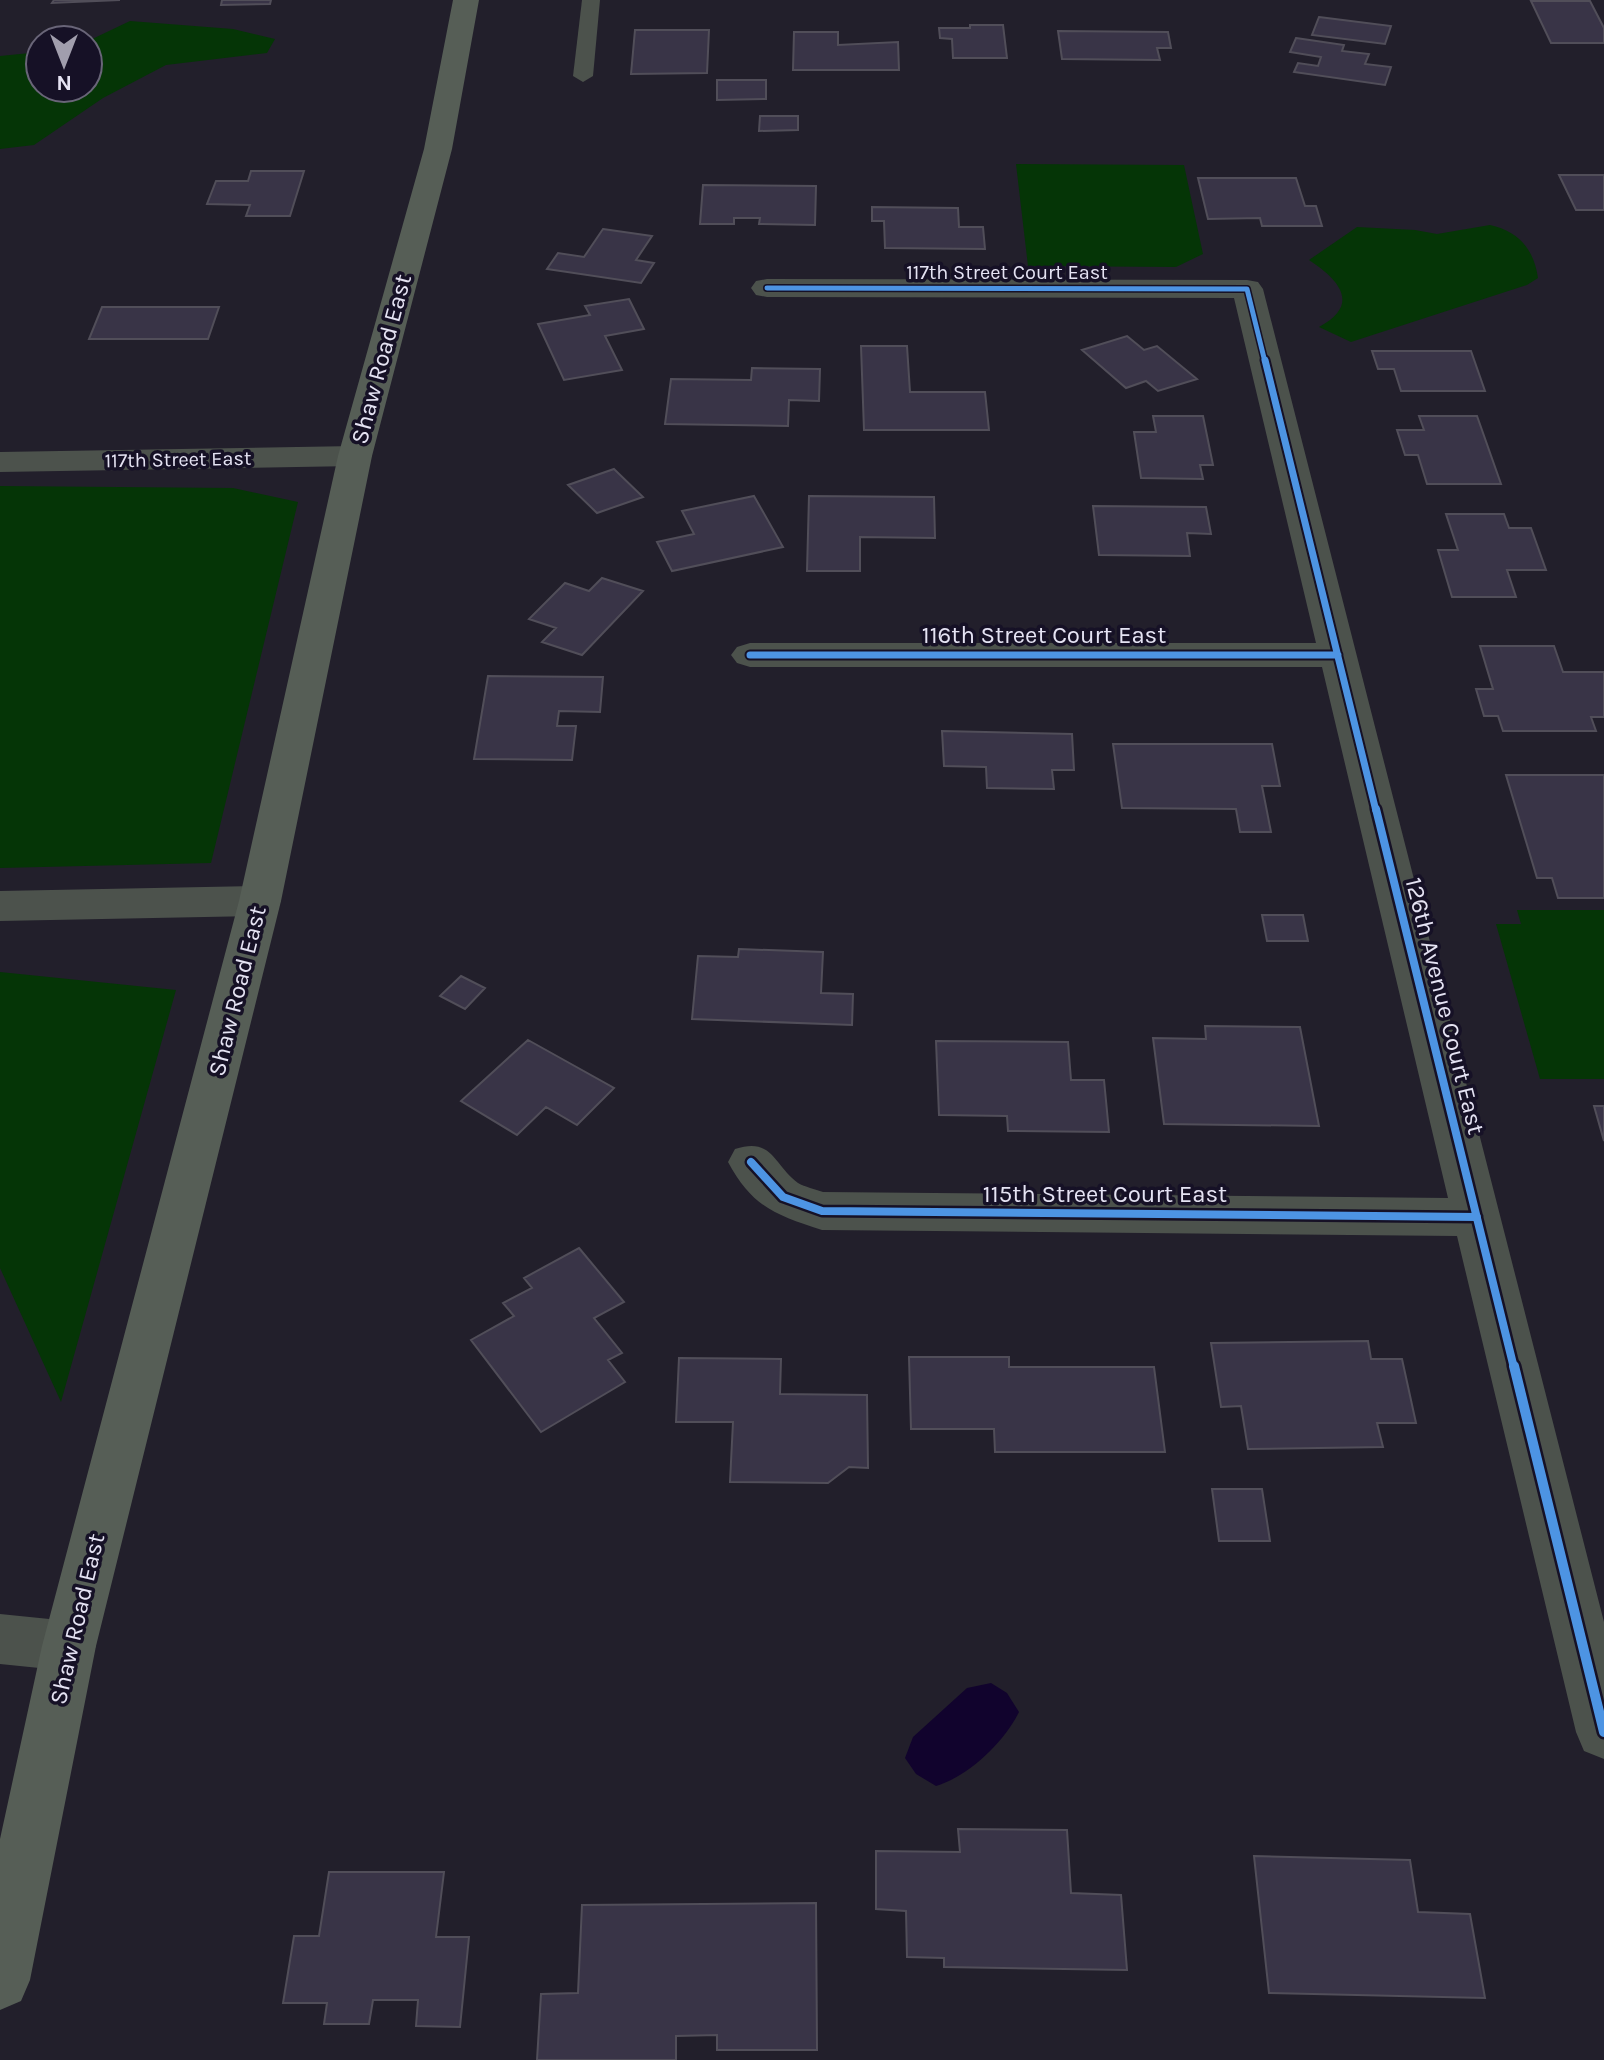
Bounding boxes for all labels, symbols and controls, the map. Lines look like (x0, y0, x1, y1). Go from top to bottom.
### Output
north arrow (24, 24, 104, 104)
text: N (56, 70, 72, 96)
street label: 117th Street Court East (906, 261, 1108, 284)
street label: Shaw Road East (345, 271, 417, 447)
street label: 117th Street East (104, 447, 252, 472)
street label: 116th Street Court East (922, 621, 1166, 649)
street label: 126th Avenue Court East (1400, 875, 1490, 1137)
street label: Shaw Road East (202, 903, 272, 1079)
street label: 115th Street Court East (983, 1180, 1227, 1208)
street label: Shaw Road East (44, 1531, 110, 1707)

